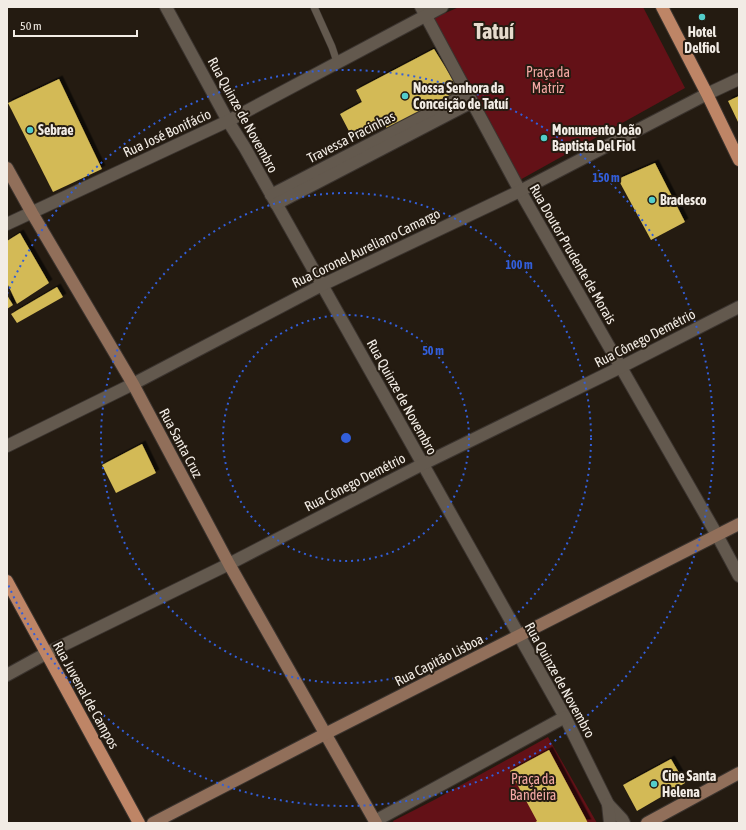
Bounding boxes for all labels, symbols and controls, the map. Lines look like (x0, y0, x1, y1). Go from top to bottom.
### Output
scale bar (14, 12, 137, 38)
marker: Hotel Delfiol (697, 12, 707, 22)
district label: Tatuí (474, 18, 515, 44)
text: 50 m (20, 19, 42, 33)
place label: Hotel Delfiol (684, 24, 720, 56)
street label: Rua Quinze de Novembro (205, 55, 281, 175)
park label: Praça da Matriz (526, 64, 570, 96)
place label: Nossa Senhora da Conceição de Tatuí (413, 80, 509, 112)
marker: Nossa Senhora da Conceição de Tatuí (400, 91, 410, 101)
street label: Rua José Bonifácio (121, 106, 213, 160)
street label: Travessa Pracinhas (304, 108, 398, 166)
place label: Sebrae (38, 122, 74, 138)
place label: Monumento João Baptista Del Fiol (552, 122, 642, 154)
marker: Sebrae (25, 125, 35, 135)
marker: Monumento João Baptista Del Fiol (539, 133, 549, 143)
text: 150 m (592, 171, 620, 185)
street label: Rua Doutor Prudente de Morais (526, 181, 620, 327)
place label: Bradesco (660, 192, 707, 208)
marker: Bradesco (647, 195, 657, 205)
street label: Rua Coronel Aureliano Camargo (289, 205, 443, 291)
text: 100 m (505, 258, 533, 272)
street label: Rua Cônego Demétrio (592, 306, 698, 370)
street label: Rua Quinze de Novembro (364, 337, 440, 457)
text: 50 m (422, 344, 444, 358)
street label: Rua Santa Cruz (156, 406, 206, 480)
centre of rings (339, 431, 353, 445)
street label: Rua Cônego Demétrio (302, 450, 408, 514)
street label: Rua Quinze de Novembro (522, 620, 598, 740)
street label: Rua Capitão Lisboa (392, 631, 486, 689)
street label: Rua Juvenal de Campos (50, 639, 122, 752)
place label: Cine Santa Helena (662, 768, 717, 800)
park label: Praça da Bandeira (510, 771, 556, 803)
marker: Cine Santa Helena (649, 779, 659, 789)

